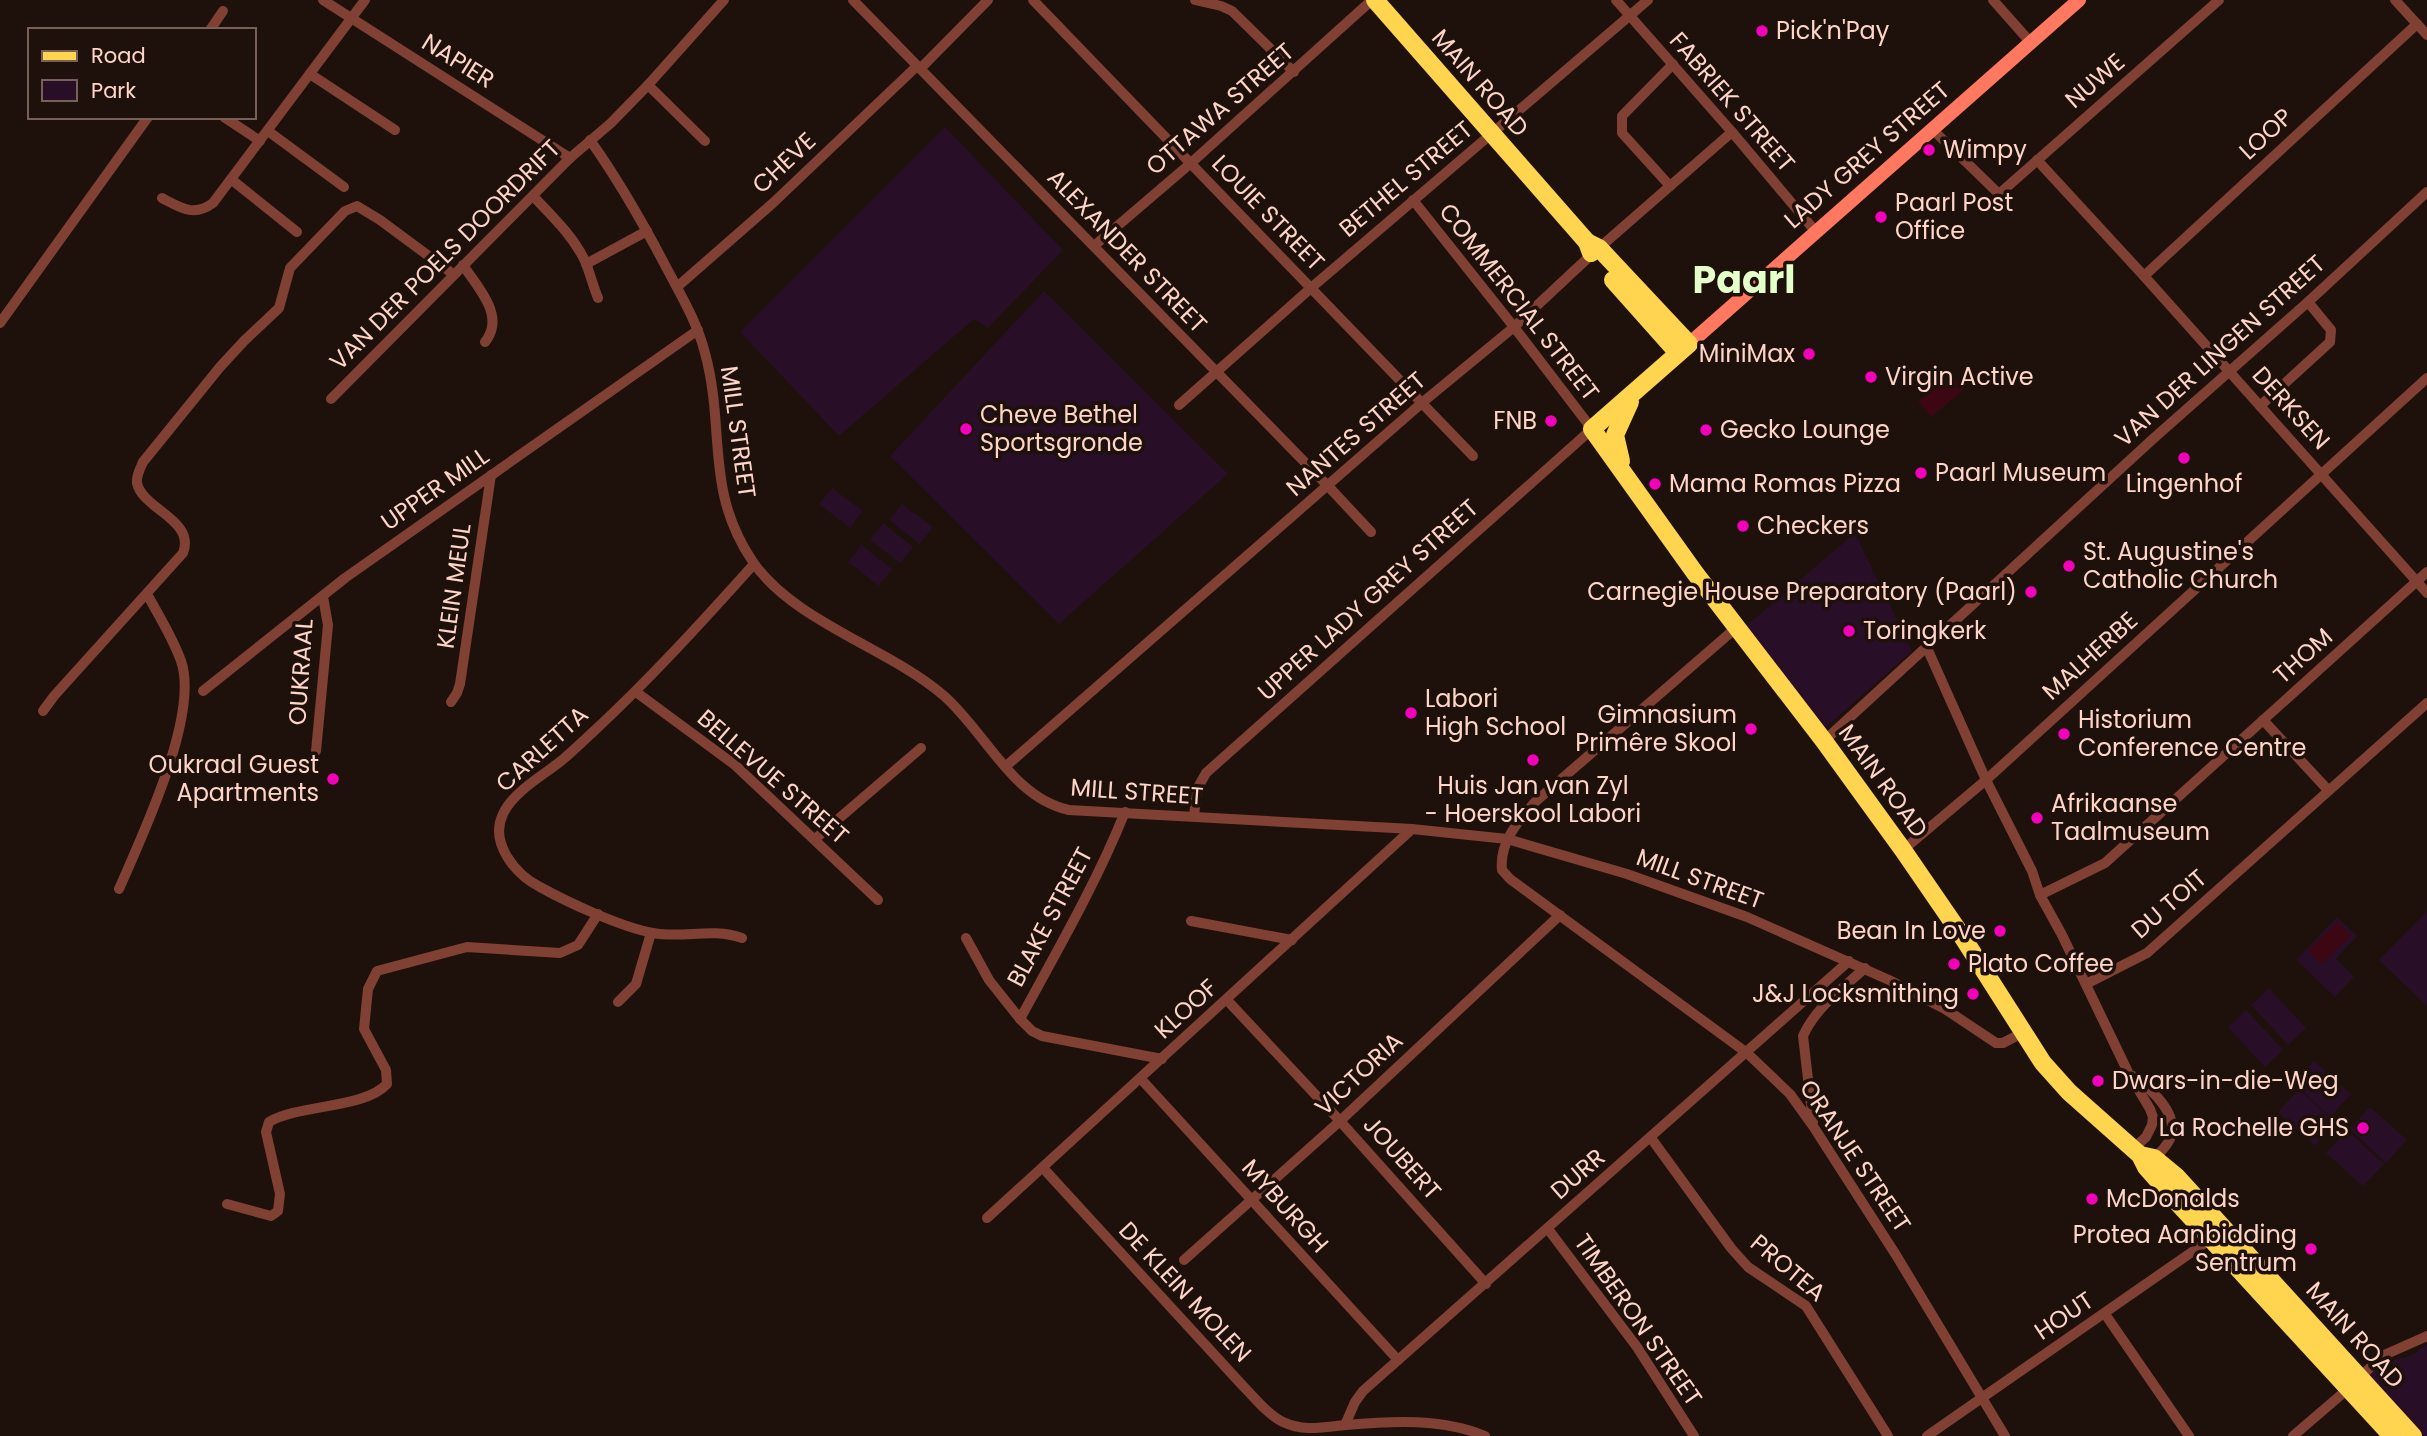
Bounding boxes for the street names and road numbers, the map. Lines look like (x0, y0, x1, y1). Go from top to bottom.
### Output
street label: MAIN ROAD (1424, 22, 1536, 144)
street label: FABRIEK STREET (1662, 24, 1803, 179)
street label: NAPIER (416, 25, 501, 96)
street label: OTTAWA STREET (1139, 35, 1301, 182)
street label: NUWE (2058, 46, 2131, 116)
street label: LADY GREY STREET (1777, 74, 1956, 236)
street label: LOOP (2232, 100, 2300, 167)
street label: BETHEL STREET (1332, 113, 1479, 244)
street label: CHEVE (745, 125, 823, 201)
street label: VAN DER POELS DOORDRIFT (322, 132, 567, 377)
street label: LOUIE STREET (1205, 147, 1332, 278)
street label: ALEXANDER STREET (1040, 161, 1214, 340)
street label: COMMERCIAL STREET (1432, 196, 1607, 407)
street label: VAN DER LINGEN STREET (2107, 247, 2332, 454)
street label: DERKSEN (2245, 359, 2338, 456)
street label: MILL STREET (713, 364, 764, 500)
street label: NANTES STREET (1279, 364, 1433, 503)
street label: UPPER MILL (374, 439, 495, 538)
street label: UPPER LADY GREY STREET (1250, 492, 1485, 708)
street label: KLEIN MEUL (428, 521, 479, 651)
street label: MALHERBE (2035, 604, 2144, 707)
street label: OUKRAAL (280, 618, 321, 726)
street label: THOM (2266, 620, 2339, 691)
street label: CARLETTA (488, 698, 595, 799)
street label: BELLEVUE STREET (691, 702, 856, 852)
street label: MAIN ROAD (1831, 717, 1936, 844)
street label: MILL STREET (1070, 770, 1205, 813)
street label: MILL STREET (1632, 840, 1768, 917)
street label: BLAKE STREET (999, 841, 1100, 992)
street label: DU TOIT (2124, 862, 2214, 946)
street label: KLOOF (1147, 971, 1224, 1046)
street label: VICTORIA (1307, 1024, 1410, 1123)
street label: ORANJE STREET (1792, 1073, 1919, 1238)
street label: JOUBERT (1356, 1109, 1449, 1207)
street label: DURR (1543, 1141, 1612, 1207)
street label: MYBURGH (1234, 1152, 1336, 1260)
street label: DE KLEIN MOLEN (1112, 1214, 1259, 1369)
street label: PROTEA (1744, 1226, 1833, 1309)
street label: TIMBERON STREET (1567, 1227, 1710, 1412)
street label: MAIN ROAD (2299, 1274, 2412, 1395)
street label: HOUT (2028, 1284, 2100, 1347)

